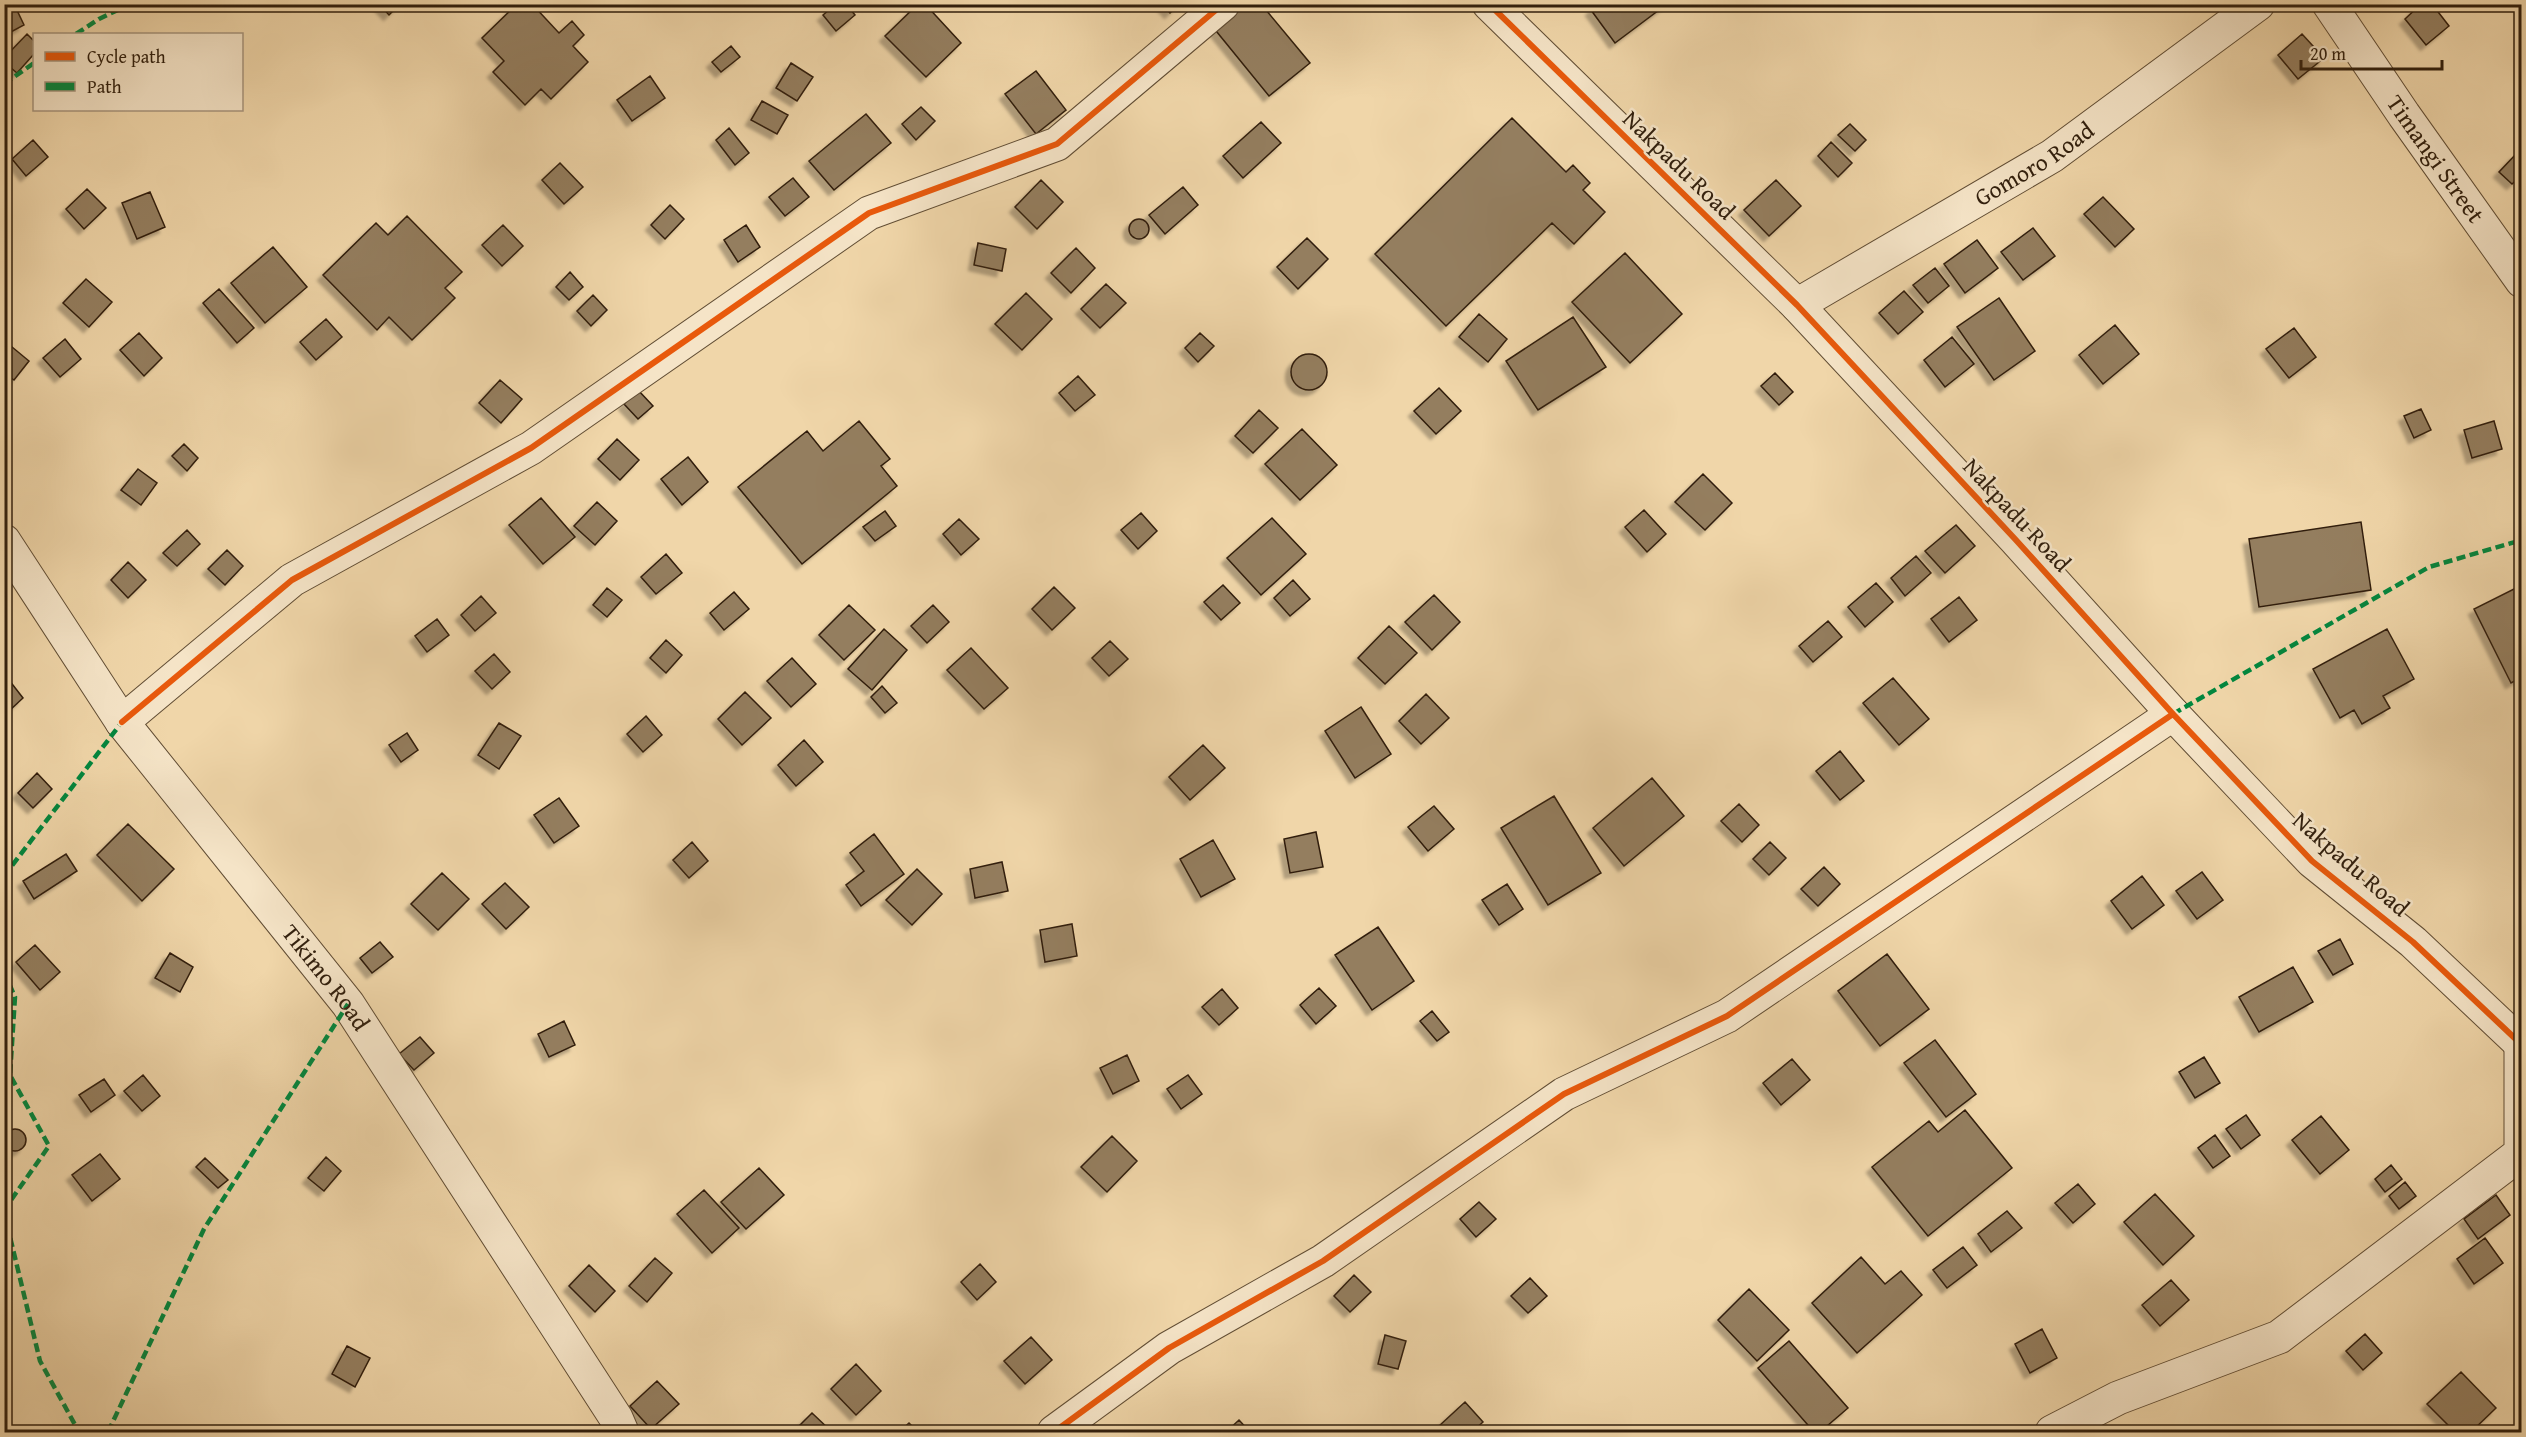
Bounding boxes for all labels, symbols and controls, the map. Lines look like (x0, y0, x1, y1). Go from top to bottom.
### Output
legend (33, 33, 243, 111)
scale bar (2301, 33, 2442, 71)
text: 20 m (2310, 40, 2346, 67)
text: Cycle path (87, 43, 166, 70)
text: Path (87, 73, 122, 100)
street label: Timangi Street (2378, 88, 2494, 230)
street label: Nakpadu Road (1615, 102, 1744, 228)
street label: Gomoro Road (1968, 113, 2101, 215)
street label: Nakpadu Road (1955, 450, 2080, 580)
street label: Nakpadu Road (2285, 803, 2418, 924)
street label: Tikimo Road (274, 916, 379, 1038)

